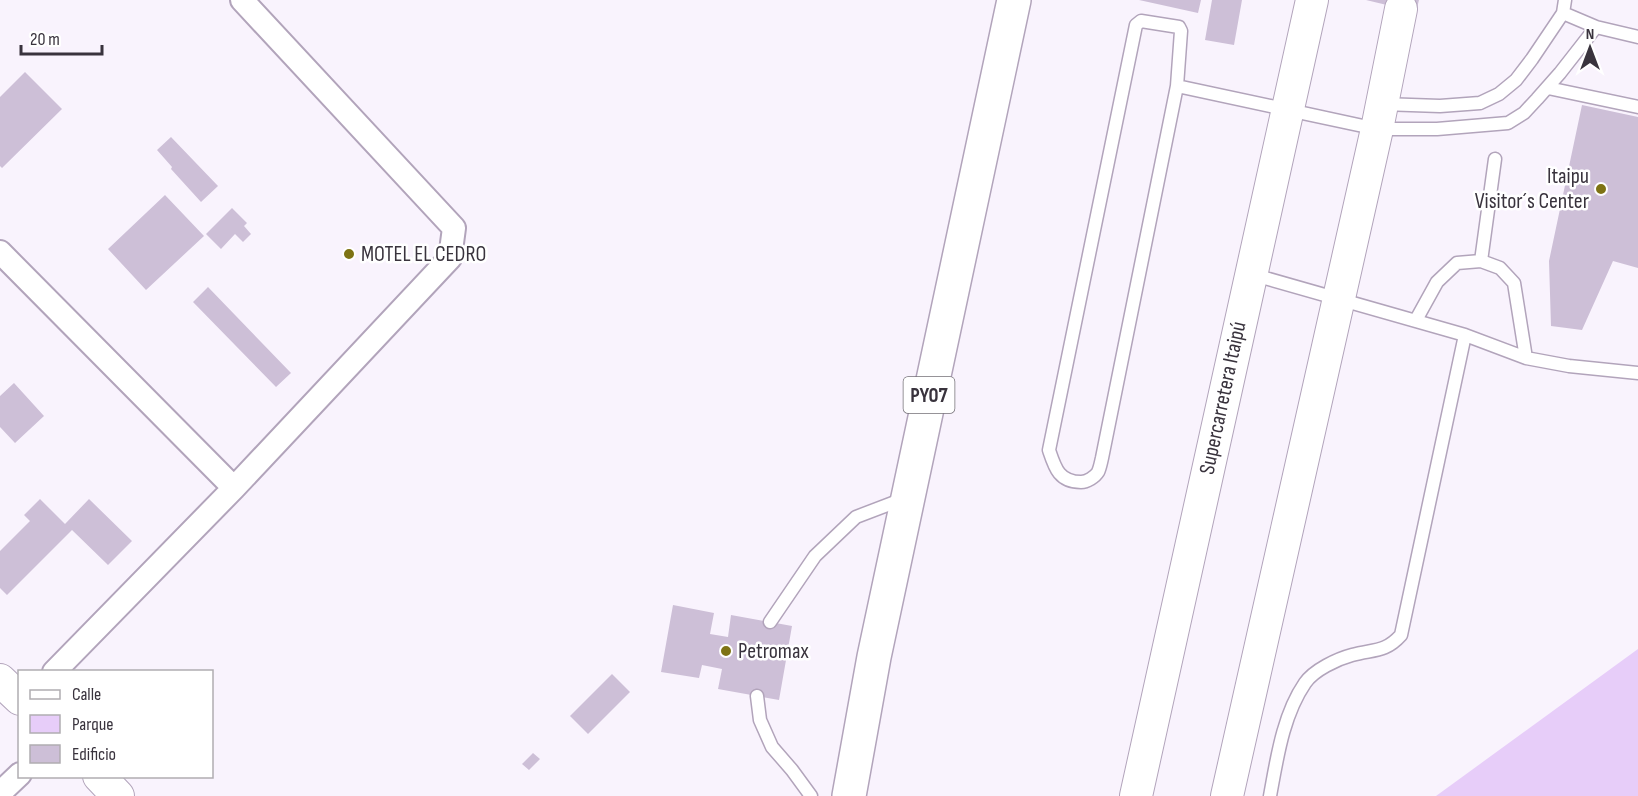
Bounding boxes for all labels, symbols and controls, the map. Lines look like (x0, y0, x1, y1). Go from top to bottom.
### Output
scale bar (21, 18, 102, 56)
north arrow (1560, 18, 1620, 78)
text: N (1586, 25, 1594, 44)
text: 20 m (30, 29, 60, 50)
place label: Itaipu Visitor´s Center (1475, 163, 1589, 215)
marker: Itaipu Visitor´s Center (1594, 182, 1608, 196)
place label: MOTEL EL CEDRO (361, 241, 486, 268)
marker: MOTEL EL CEDRO (342, 247, 356, 261)
street label: Supercarretera Itaipú (1194, 319, 1252, 477)
road number: PY07 (904, 377, 954, 413)
place label: Petromax (738, 638, 809, 665)
marker: Petromax (719, 644, 733, 658)
legend (18, 670, 213, 778)
text: Calle (72, 684, 101, 705)
text: Parque (72, 714, 113, 735)
text: Edificio (72, 744, 116, 765)

